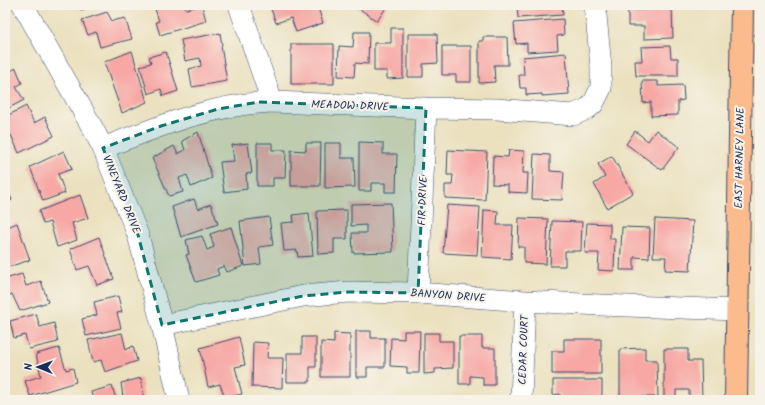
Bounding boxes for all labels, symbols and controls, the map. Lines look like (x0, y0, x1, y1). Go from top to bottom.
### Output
street label: MEADOW DRIVE (311, 96, 390, 116)
street label: EAST HARNEY LANE (730, 107, 750, 209)
street label: VINEYARD DRIVE (97, 152, 145, 237)
street label: FIR DRIVE (413, 176, 433, 226)
street label: BANYON DRIVE (410, 284, 487, 308)
street label: CEDAR COURT (514, 314, 534, 385)
north arrow (18, 347, 58, 387)
text: N (20, 363, 38, 370)

